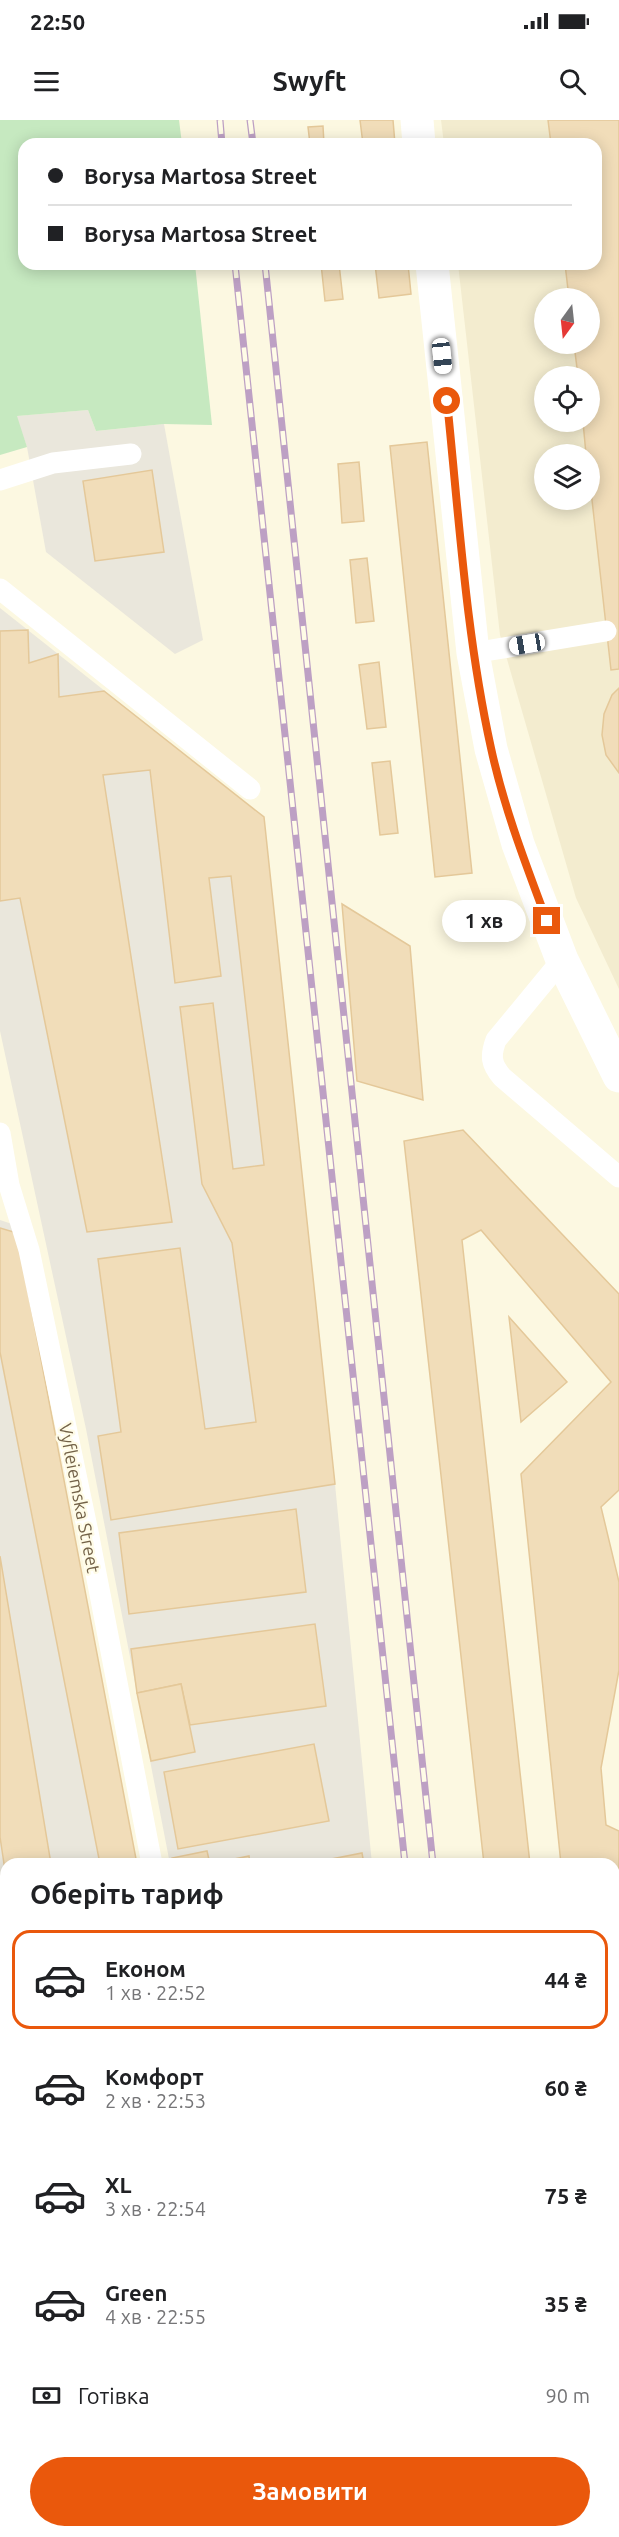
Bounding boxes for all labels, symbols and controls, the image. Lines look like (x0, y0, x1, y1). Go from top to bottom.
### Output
text: 22:50 (30, 9, 85, 34)
icon: menu (30, 65, 63, 98)
icon: search (556, 65, 589, 98)
text: Swyft (273, 66, 346, 96)
text: Borysa Martosa Street (84, 163, 317, 188)
text: Borysa Martosa Street (84, 221, 317, 246)
north arrow (534, 288, 600, 354)
map controls (534, 288, 600, 510)
car (431, 337, 453, 375)
button: locate (534, 366, 600, 432)
route start (433, 387, 460, 414)
button: layers (534, 444, 600, 510)
car (508, 632, 546, 656)
callout: 1 хв (442, 900, 526, 942)
route end (533, 907, 560, 934)
text: 1 хв (465, 909, 503, 932)
street label: Vyfleiemska Street (56, 1421, 104, 1575)
text: Оберіть тариф (30, 1879, 224, 1909)
icon: car (33, 1953, 87, 2007)
text: Економ (105, 1956, 186, 1981)
text: 44 ₴ (545, 1967, 587, 1992)
text: 1 хв · 22:52 (105, 1981, 206, 2004)
icon: car (33, 2061, 87, 2115)
text: Комфорт (105, 2064, 204, 2089)
text: 60 ₴ (545, 2075, 587, 2100)
text: 2 хв · 22:53 (105, 2089, 206, 2112)
icon: car (33, 2169, 87, 2223)
text: XL (105, 2172, 132, 2197)
text: 75 ₴ (545, 2183, 587, 2208)
text: 3 хв · 22:54 (105, 2197, 206, 2220)
icon: car (33, 2277, 87, 2331)
text: Green (105, 2280, 167, 2305)
text: 35 ₴ (545, 2291, 587, 2316)
text: 4 хв · 22:55 (105, 2305, 206, 2328)
icon: cash (30, 2379, 63, 2412)
text: Готівка (78, 2383, 149, 2408)
text: 90 m (546, 2384, 590, 2407)
button: Замовити (30, 2457, 590, 2526)

